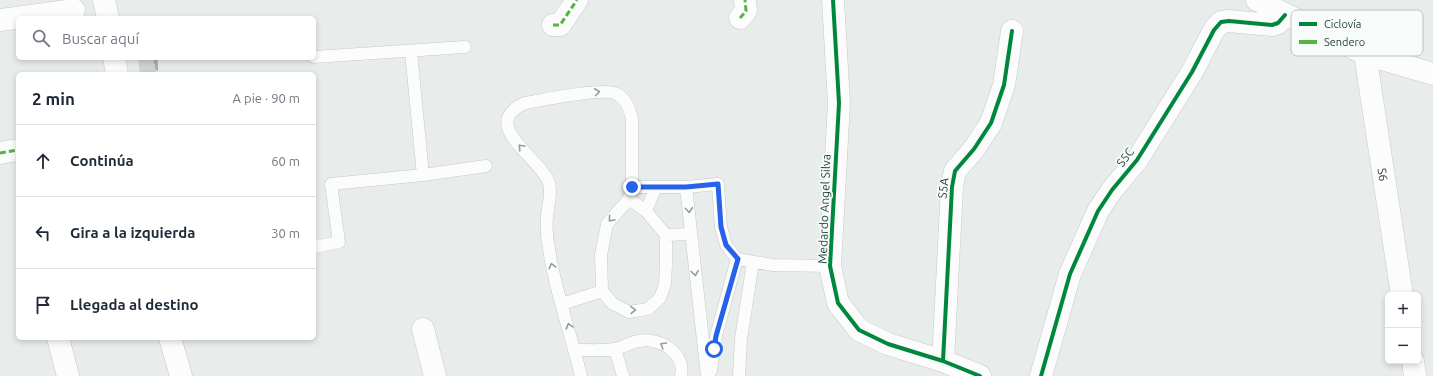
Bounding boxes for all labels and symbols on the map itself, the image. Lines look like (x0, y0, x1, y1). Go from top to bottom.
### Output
legend (1291, 10, 1423, 56)
text: Ciclovía (1324, 18, 1362, 30)
text: Sendero (1324, 36, 1365, 48)
one-way arrow (594, 88, 600, 97)
street label: S5C (1114, 144, 1137, 169)
one-way arrow (519, 145, 526, 152)
street label: Medardo Angel Silva (816, 154, 832, 264)
street label: S6 (1376, 167, 1391, 182)
street label: S5A (935, 177, 951, 199)
route end (623, 178, 641, 196)
one-way arrow (685, 207, 694, 213)
one-way arrow (609, 214, 616, 221)
one-way arrow (549, 263, 557, 270)
one-way arrow (690, 270, 699, 276)
one-way arrow (630, 306, 636, 314)
one-way arrow (565, 323, 573, 330)
route start (705, 340, 723, 358)
one-way arrow (660, 343, 667, 350)

